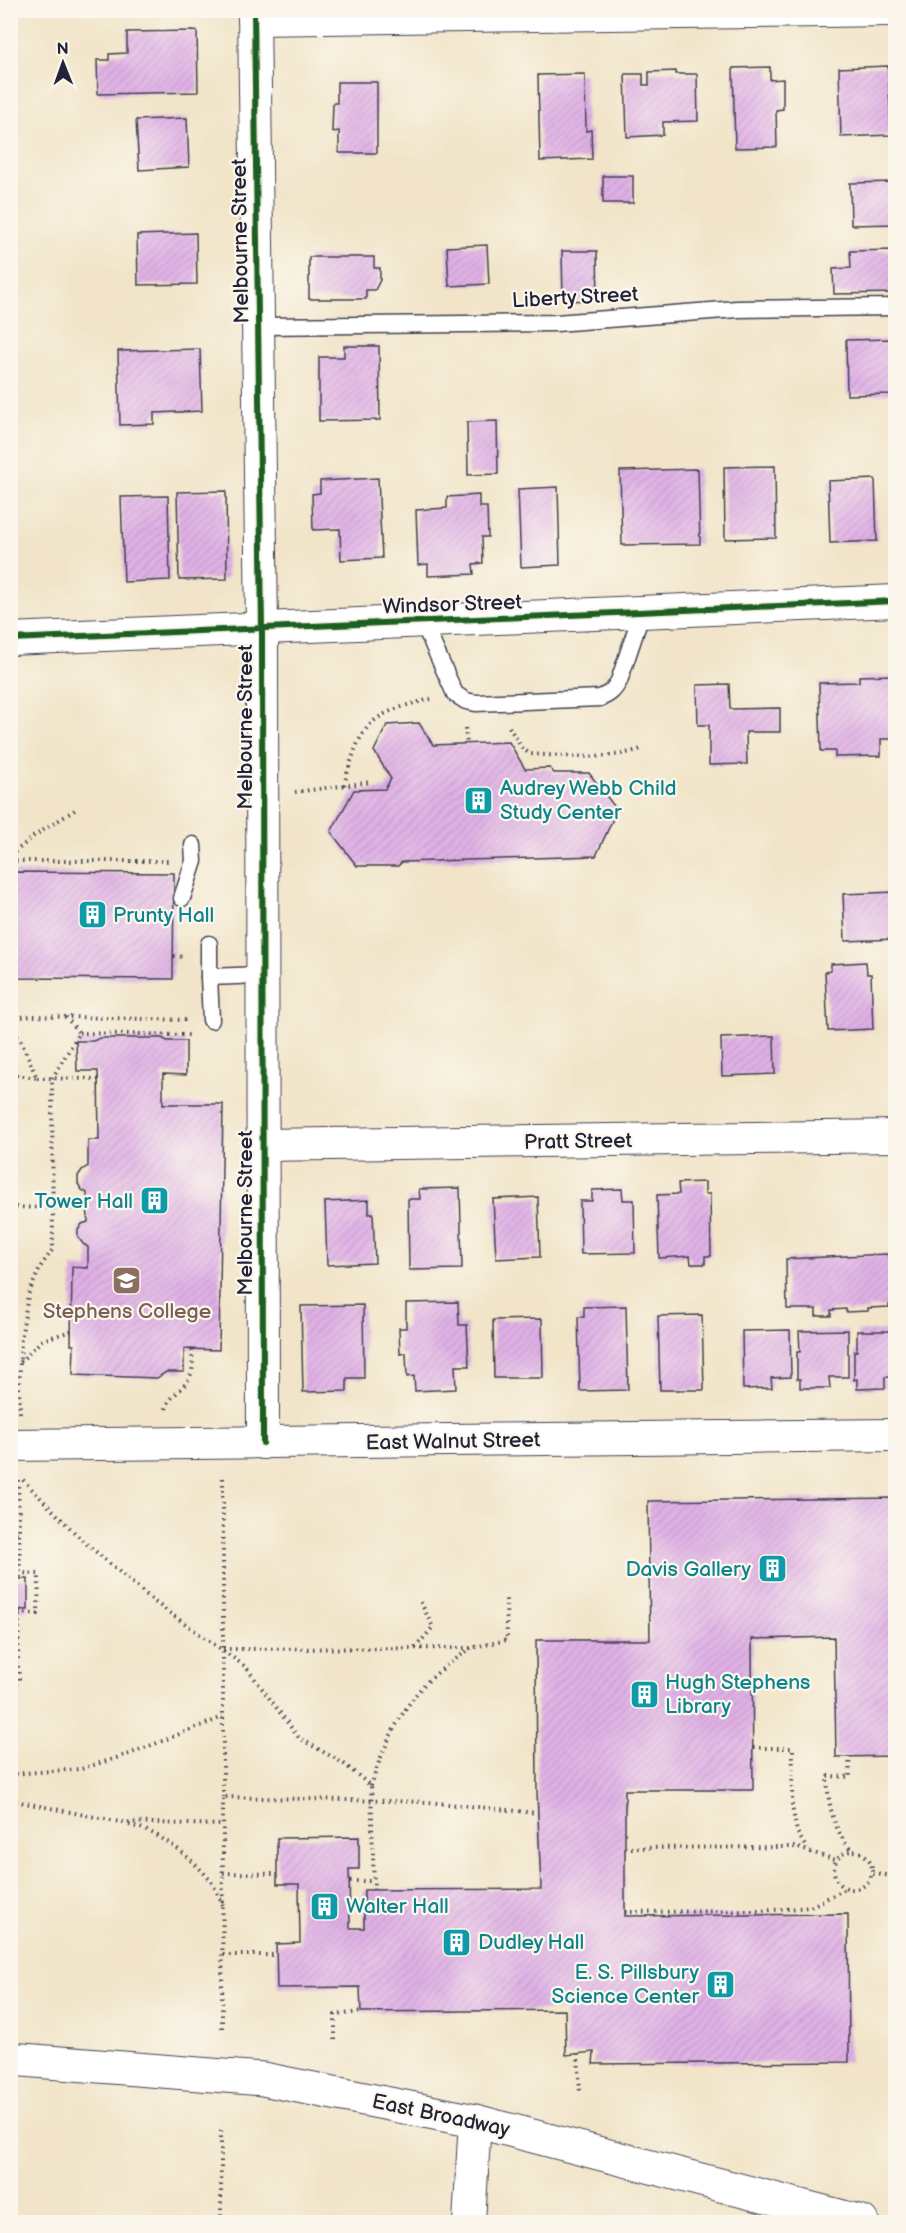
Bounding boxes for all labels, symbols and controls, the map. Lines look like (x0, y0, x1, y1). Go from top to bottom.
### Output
north arrow (33, 33, 93, 93)
text: N (57, 40, 69, 59)
street label: Melbourne Street (227, 158, 254, 324)
street label: Liberty Street (511, 282, 639, 313)
street label: Windsor Street (382, 590, 523, 619)
street label: Melbourne Street (233, 644, 258, 810)
place label: Audrey Webb Child Study Center (500, 776, 676, 825)
building icon: Audrey Webb Child Study Center (463, 784, 495, 816)
building icon: Prunty Hall (76, 899, 108, 931)
place label: Prunty Hall (113, 903, 214, 928)
street label: Pratt Street (524, 1128, 633, 1155)
street label: Melbourne Street (233, 1130, 258, 1296)
building icon: Tower Hall (138, 1185, 170, 1217)
place label: Tower Hall (35, 1189, 133, 1214)
school or university icon: Stephens College (111, 1264, 143, 1296)
place label: Stephens College (43, 1299, 211, 1324)
street label: East Walnut Street (365, 1427, 541, 1456)
building icon: Davis Gallery (756, 1553, 788, 1585)
place label: Davis Gallery (626, 1557, 752, 1582)
place label: Hugh Stephens Library (665, 1670, 811, 1719)
building icon: Hugh Stephens Library (628, 1678, 660, 1710)
building icon: Walter Hall (309, 1890, 341, 1922)
place label: Walter Hall (346, 1894, 449, 1919)
building icon: Dudley Hall (441, 1926, 473, 1958)
place label: Dudley Hall (478, 1930, 584, 1955)
place label: E. S. Pillsbury Science Center (552, 1960, 699, 2009)
building icon: E. S. Pillsbury Science Center (704, 1968, 736, 2000)
street label: East Broadway (370, 2089, 513, 2142)

